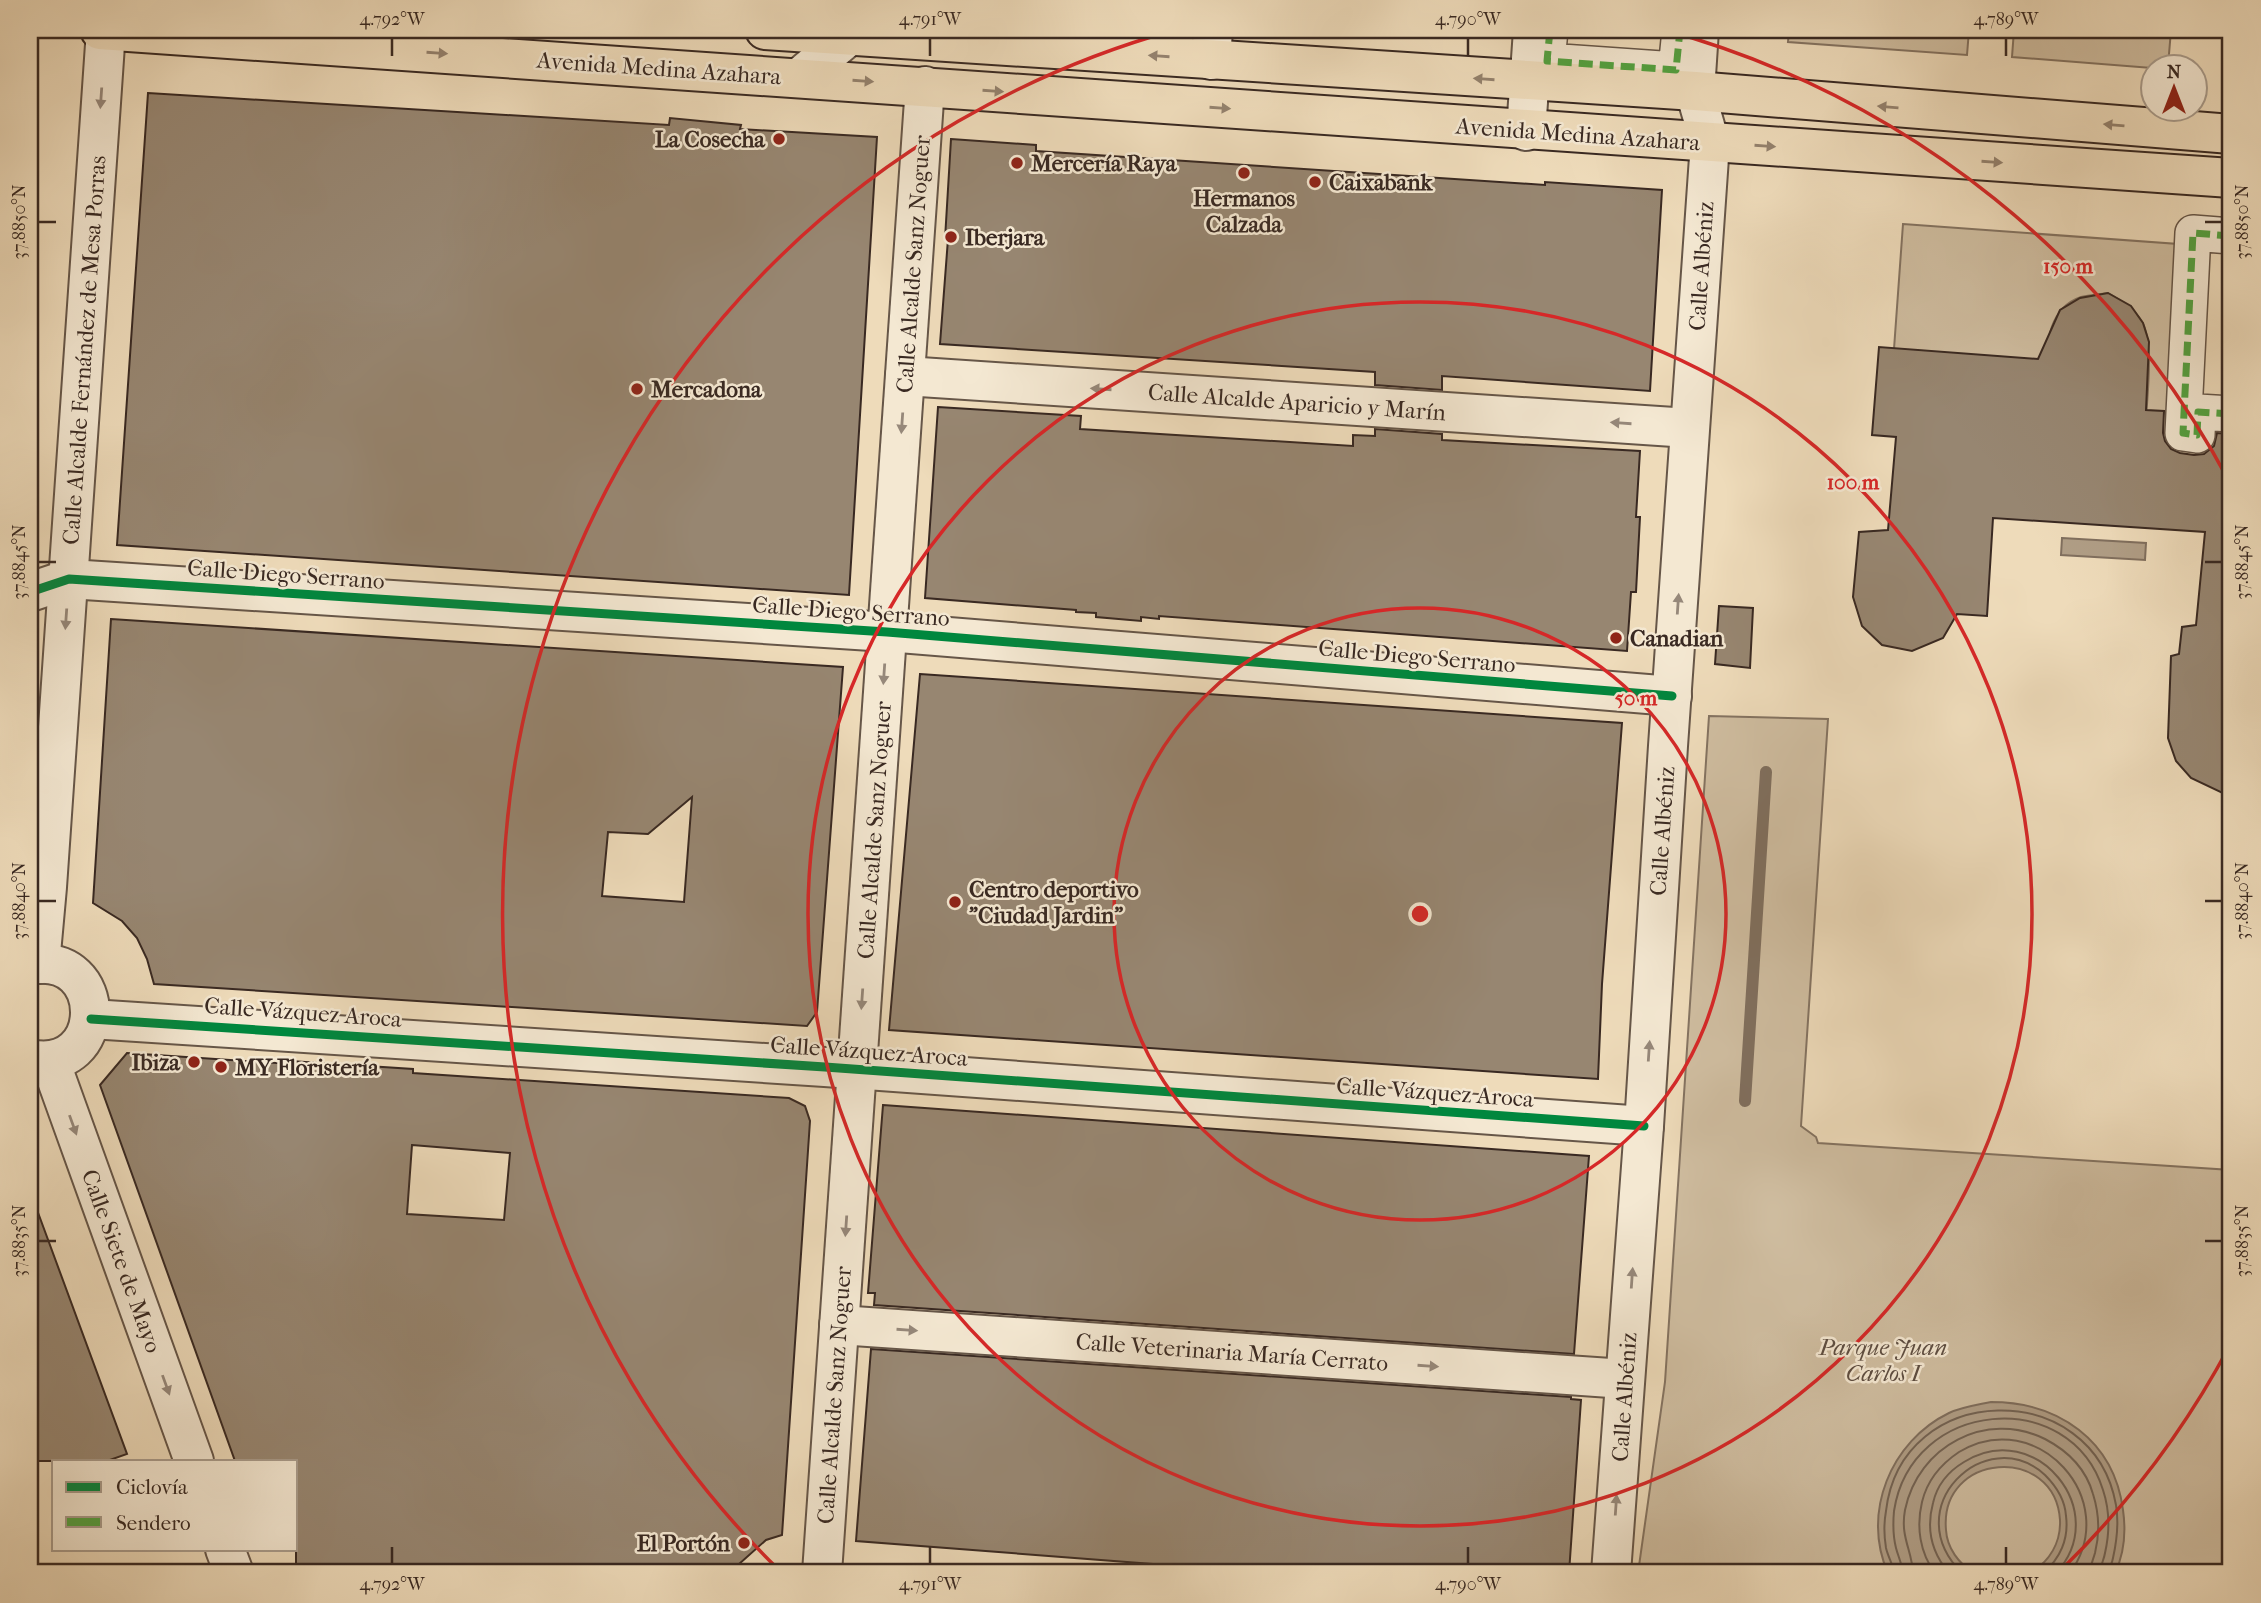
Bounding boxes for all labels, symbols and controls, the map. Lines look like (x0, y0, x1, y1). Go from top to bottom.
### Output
text: 4.792°W (359, 9, 426, 30)
text: 4.791°W (899, 9, 963, 30)
text: 4.790°W (1435, 9, 1502, 30)
text: 4.789°W (1974, 9, 2040, 30)
street label: Avenida Medina Azahara (535, 46, 782, 91)
one-way arrow (426, 47, 448, 58)
one-way arrow (1148, 51, 1170, 62)
north arrow (2138, 52, 2208, 122)
text: N (2167, 61, 2182, 83)
one-way arrow (1472, 73, 1494, 84)
one-way arrow (852, 76, 874, 87)
one-way arrow (983, 86, 1005, 97)
one-way arrow (95, 87, 106, 109)
one-way arrow (1876, 101, 1898, 112)
one-way arrow (1209, 103, 1231, 114)
street label: Avenida Medina Azahara (1454, 112, 1701, 157)
one-way arrow (2103, 119, 2125, 130)
place label: La Cosecha (655, 126, 766, 153)
marker: La Cosecha (771, 131, 787, 147)
street label: Calle Alcalde Sanz Noguer (891, 134, 936, 394)
one-way arrow (1754, 141, 1776, 152)
place label: Mercería Raya (1031, 150, 1178, 177)
street label: Calle Alcalde Fernández de Mesa Porras (57, 154, 112, 546)
marker: Mercería Raya (1009, 155, 1025, 171)
one-way arrow (1981, 157, 2003, 168)
marker: Hermanos Calzada (1236, 165, 1252, 181)
place label: Caixabank (1329, 169, 1434, 196)
marker: Caixabank (1307, 174, 1323, 190)
text: 37.8850°N (9, 184, 30, 260)
text: 37.8850°N (2232, 184, 2253, 260)
place label: Hermanos Calzada (1193, 185, 1296, 238)
street label: Calle Albéniz (1684, 200, 1719, 332)
place label: Iberjara (965, 224, 1046, 251)
marker: Iberjara (943, 229, 959, 245)
text: 150 m (2043, 254, 2094, 278)
place label: Mercadona (651, 376, 763, 403)
street label: Calle Alcalde Aparicio y Marín (1147, 379, 1447, 426)
marker: Mercadona (629, 381, 645, 397)
one-way arrow (1090, 383, 1112, 394)
one-way arrow (896, 412, 907, 434)
one-way arrow (1610, 418, 1632, 429)
text: 100 m (1827, 470, 1880, 494)
text: 37.8845°N (9, 524, 30, 600)
text: 37.8845°N (2232, 524, 2253, 600)
street label: Calle Diego Serrano (186, 554, 386, 595)
street label: Calle Diego Serrano (751, 591, 951, 632)
one-way arrow (1672, 593, 1683, 615)
one-way arrow (60, 608, 71, 630)
place label: Canadian (1630, 625, 1724, 652)
marker: Canadian (1608, 630, 1624, 646)
street label: Calle Diego Serrano (1317, 634, 1517, 679)
one-way arrow (878, 663, 889, 685)
text: 50 m (1615, 686, 1658, 710)
street label: Calle Alcalde Sanz Noguer (852, 700, 897, 960)
street label: Calle Albéniz (1645, 765, 1680, 897)
text: 37.8840°N (9, 862, 30, 940)
text: 37.8840°N (2232, 862, 2253, 940)
place label: Centro deportivo "Ciudad Jardin" (969, 876, 1139, 929)
marker: Centro deportivo "Ciudad Jardin" (947, 894, 963, 910)
centre of rings (1408, 902, 1432, 926)
one-way arrow (856, 988, 867, 1010)
street label: Calle Vázquez Aroca (203, 992, 403, 1033)
street label: Calle Vázquez Aroca (769, 1031, 969, 1072)
one-way arrow (1644, 1040, 1655, 1062)
place label: Ibiza (132, 1049, 181, 1076)
marker: Ibiza (186, 1054, 202, 1070)
place label: MY Floristería (235, 1054, 380, 1081)
marker: MY Floristería (213, 1059, 229, 1075)
street label: Calle Vázquez Aroca (1335, 1072, 1535, 1113)
one-way arrow (68, 1114, 79, 1135)
street label: Calle Siete de Mayo (76, 1166, 167, 1356)
text: 37.8835°N (9, 1204, 30, 1277)
text: 37.8835°N (2232, 1204, 2253, 1277)
one-way arrow (840, 1215, 851, 1237)
street label: Calle Alcalde Sanz Noguer (812, 1265, 857, 1525)
one-way arrow (1627, 1267, 1638, 1289)
one-way arrow (897, 1325, 919, 1336)
street label: Calle Veterinaria María Cerrato (1075, 1328, 1389, 1377)
street label: Calle Albéniz (1607, 1331, 1642, 1463)
park label: Parque Juan Carlos I (1818, 1334, 1947, 1387)
one-way arrow (1417, 1360, 1439, 1371)
one-way arrow (161, 1375, 172, 1396)
legend (52, 1460, 298, 1550)
text: Ciclovía (116, 1475, 188, 1499)
one-way arrow (1611, 1494, 1622, 1516)
text: Sendero (116, 1511, 191, 1535)
place label: El Portón (637, 1530, 731, 1557)
marker: El Portón (736, 1535, 752, 1551)
text: 4.792°W (359, 1574, 426, 1595)
text: 4.791°W (899, 1574, 963, 1595)
text: 4.790°W (1435, 1574, 1502, 1595)
text: 4.789°W (1974, 1574, 2040, 1595)

